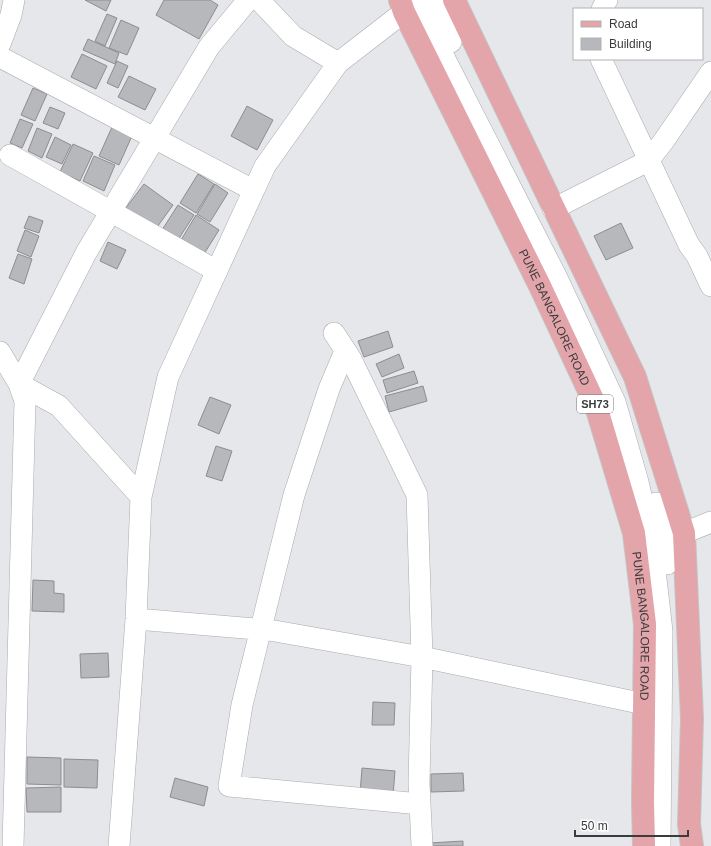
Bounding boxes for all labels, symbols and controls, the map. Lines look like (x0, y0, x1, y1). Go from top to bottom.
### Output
legend (573, 8, 703, 60)
text: Road (609, 17, 638, 31)
text: Building (609, 37, 652, 51)
street label: PUNE BANGALORE ROAD (516, 247, 593, 388)
road number: SH73 (577, 395, 613, 413)
street label: PUNE BANGALORE ROAD (629, 551, 652, 701)
scale bar (575, 812, 688, 838)
text: 50 m (581, 819, 608, 833)

